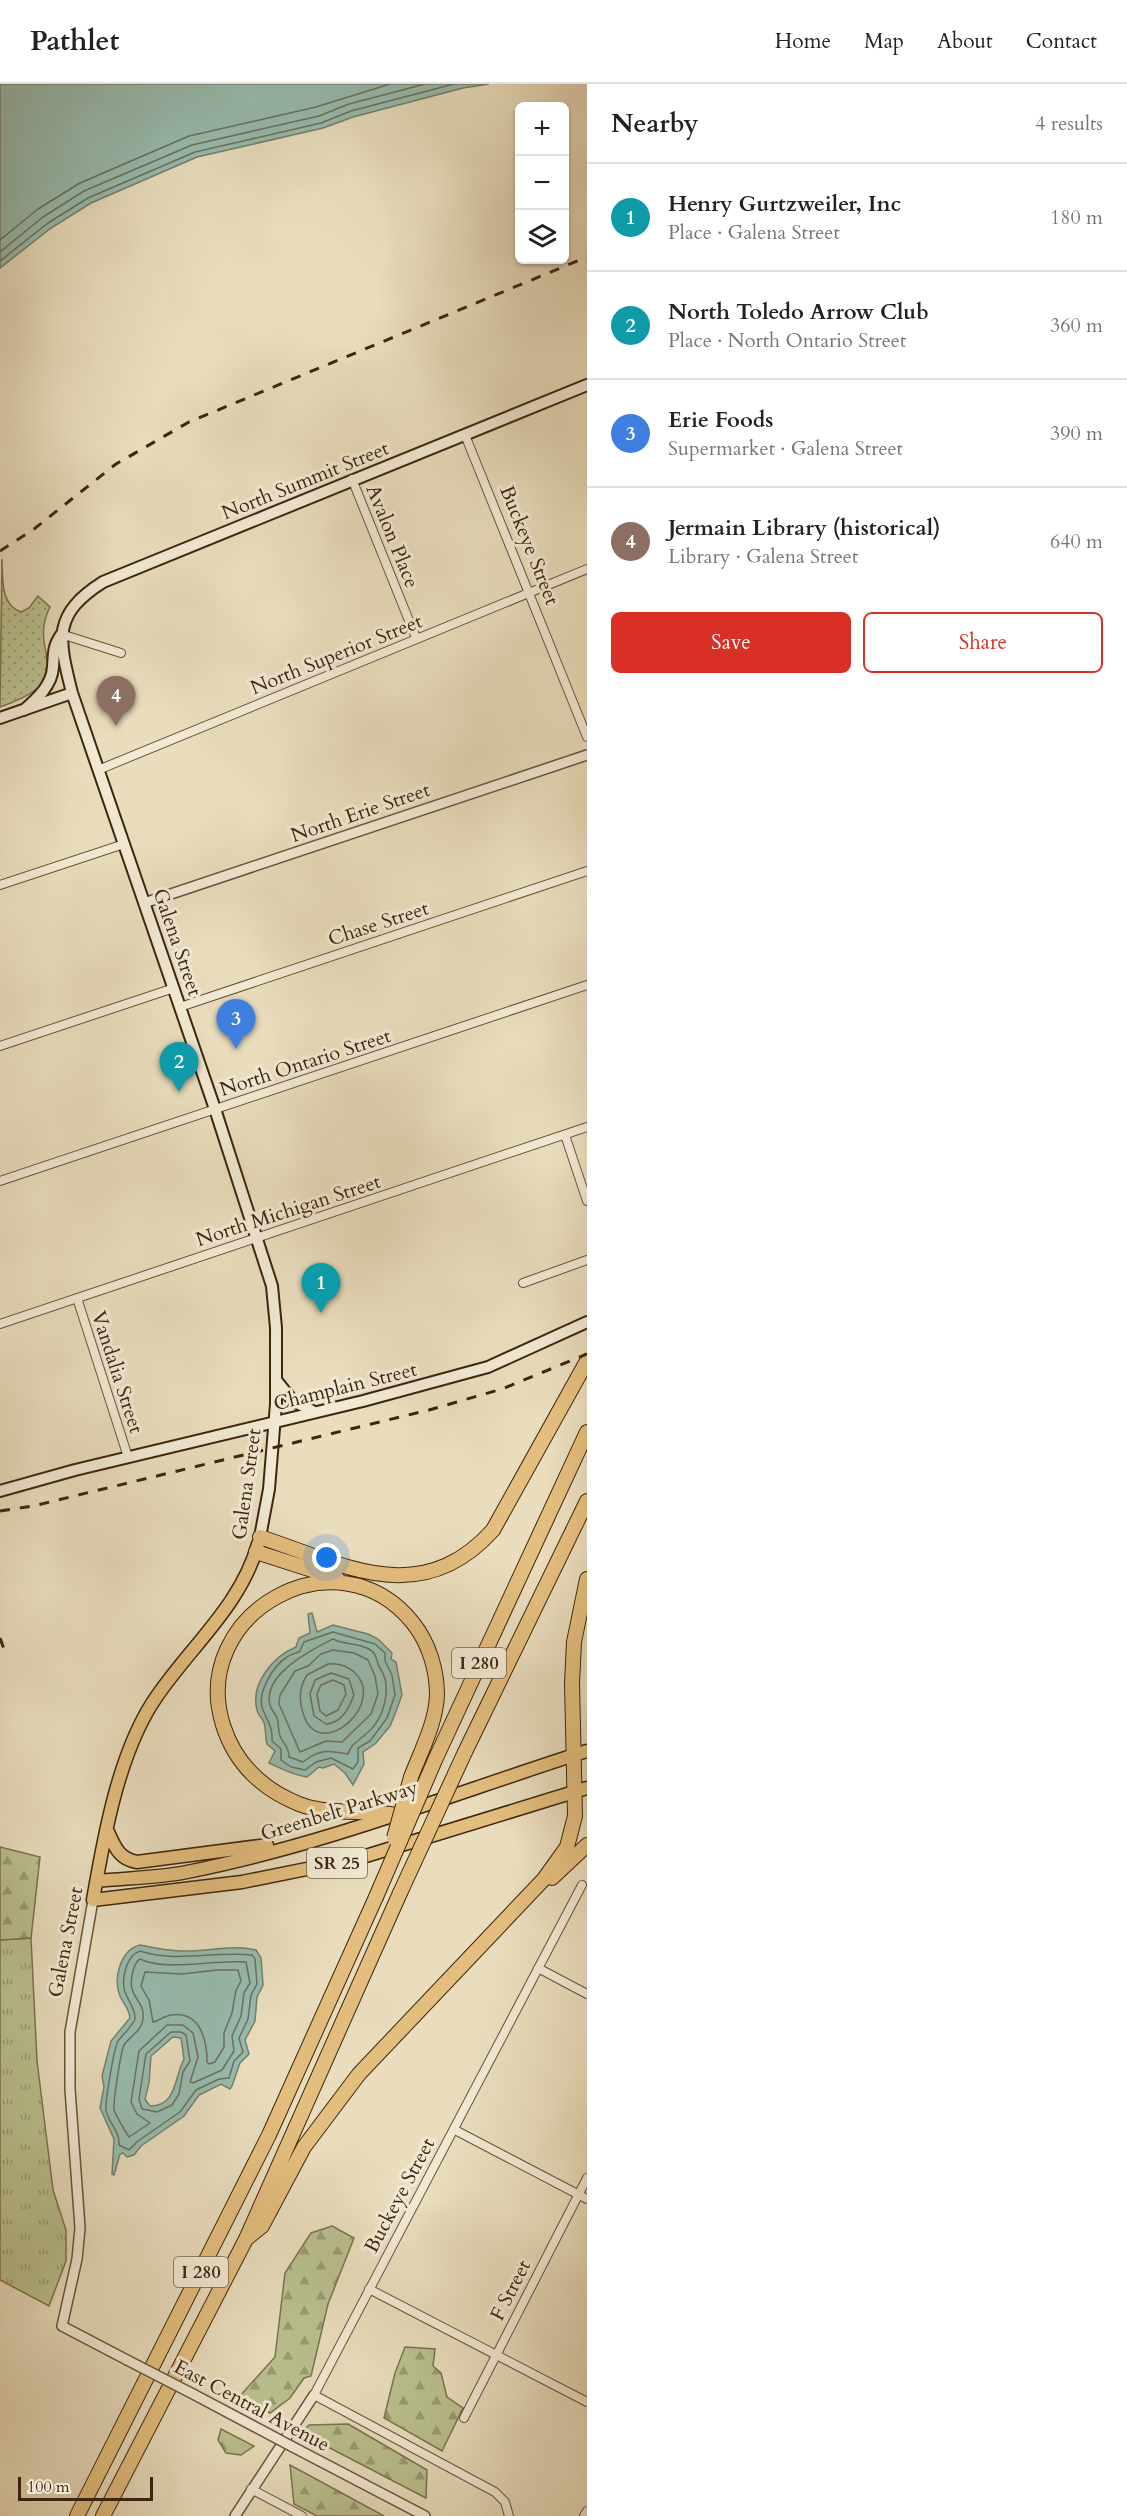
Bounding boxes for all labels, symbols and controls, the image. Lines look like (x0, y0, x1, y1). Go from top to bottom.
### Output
text: Pathlet (30, 22, 119, 60)
text: Home (775, 27, 831, 56)
text: Map (864, 27, 904, 56)
text: About (937, 27, 993, 56)
text: Contact (1026, 27, 1097, 56)
map controls (515, 102, 569, 264)
button: + (515, 102, 569, 156)
text: Nearby (611, 106, 699, 141)
text: 4 results (1035, 110, 1103, 137)
button: − (515, 156, 569, 210)
text: Henry Gurtzweiler, Inc (668, 189, 901, 219)
text: 1 (625, 204, 636, 231)
text: 180 m (1050, 204, 1103, 231)
button: layers (515, 210, 569, 264)
text: Place · Galena Street (668, 219, 840, 246)
text: North Toledo Arrow Club (668, 297, 929, 327)
text: 2 (625, 312, 636, 339)
text: 360 m (1050, 312, 1103, 339)
text: Place · North Ontario Street (668, 327, 906, 354)
text: Erie Foods (668, 405, 773, 435)
text: 3 (625, 420, 636, 447)
text: 390 m (1050, 420, 1103, 447)
street label: North Summit Street (218, 434, 393, 526)
text: Supermarket · Galena Street (668, 435, 903, 462)
street label: Avalon Place (360, 480, 426, 592)
street label: Buckeye Street (493, 481, 566, 610)
text: Jermain Library (historical) (668, 513, 941, 543)
text: 4 (625, 528, 636, 555)
text: 640 m (1050, 528, 1103, 555)
text: Library · Galena Street (668, 543, 858, 570)
street label: North Superior Street (246, 607, 427, 701)
button: Save (611, 612, 851, 673)
button: Share (863, 612, 1103, 673)
pin: 4 (96, 676, 136, 726)
street label: North Erie Street (287, 776, 434, 849)
street label: Galena Street (147, 885, 209, 1000)
street label: Chase Street (324, 894, 433, 952)
pin: 3 (216, 1000, 256, 1049)
street label: North Ontario Street (216, 1022, 395, 1103)
pin: 2 (160, 1042, 198, 1092)
street label: North Michigan Street (192, 1168, 385, 1253)
pin: 1 (302, 1264, 340, 1313)
street label: Vandalia Street (85, 1308, 150, 1437)
street label: Champlain Street (271, 1355, 420, 1417)
street label: Galena Street (225, 1426, 268, 1541)
your location (312, 1543, 341, 1572)
road number: I 280 (452, 1648, 506, 1678)
street label: Greenbelt Parkway (257, 1774, 421, 1847)
road number: SR 25 (307, 1848, 367, 1878)
street label: Galena Street (42, 1884, 90, 2000)
street label: Buckeye Street (358, 2132, 441, 2257)
street label: F Street (484, 2255, 538, 2325)
road number: I 280 (174, 2257, 228, 2287)
street label: East Central Avenue (169, 2353, 334, 2458)
scale bar (18, 2474, 153, 2502)
text: 100 m (27, 2476, 69, 2498)

